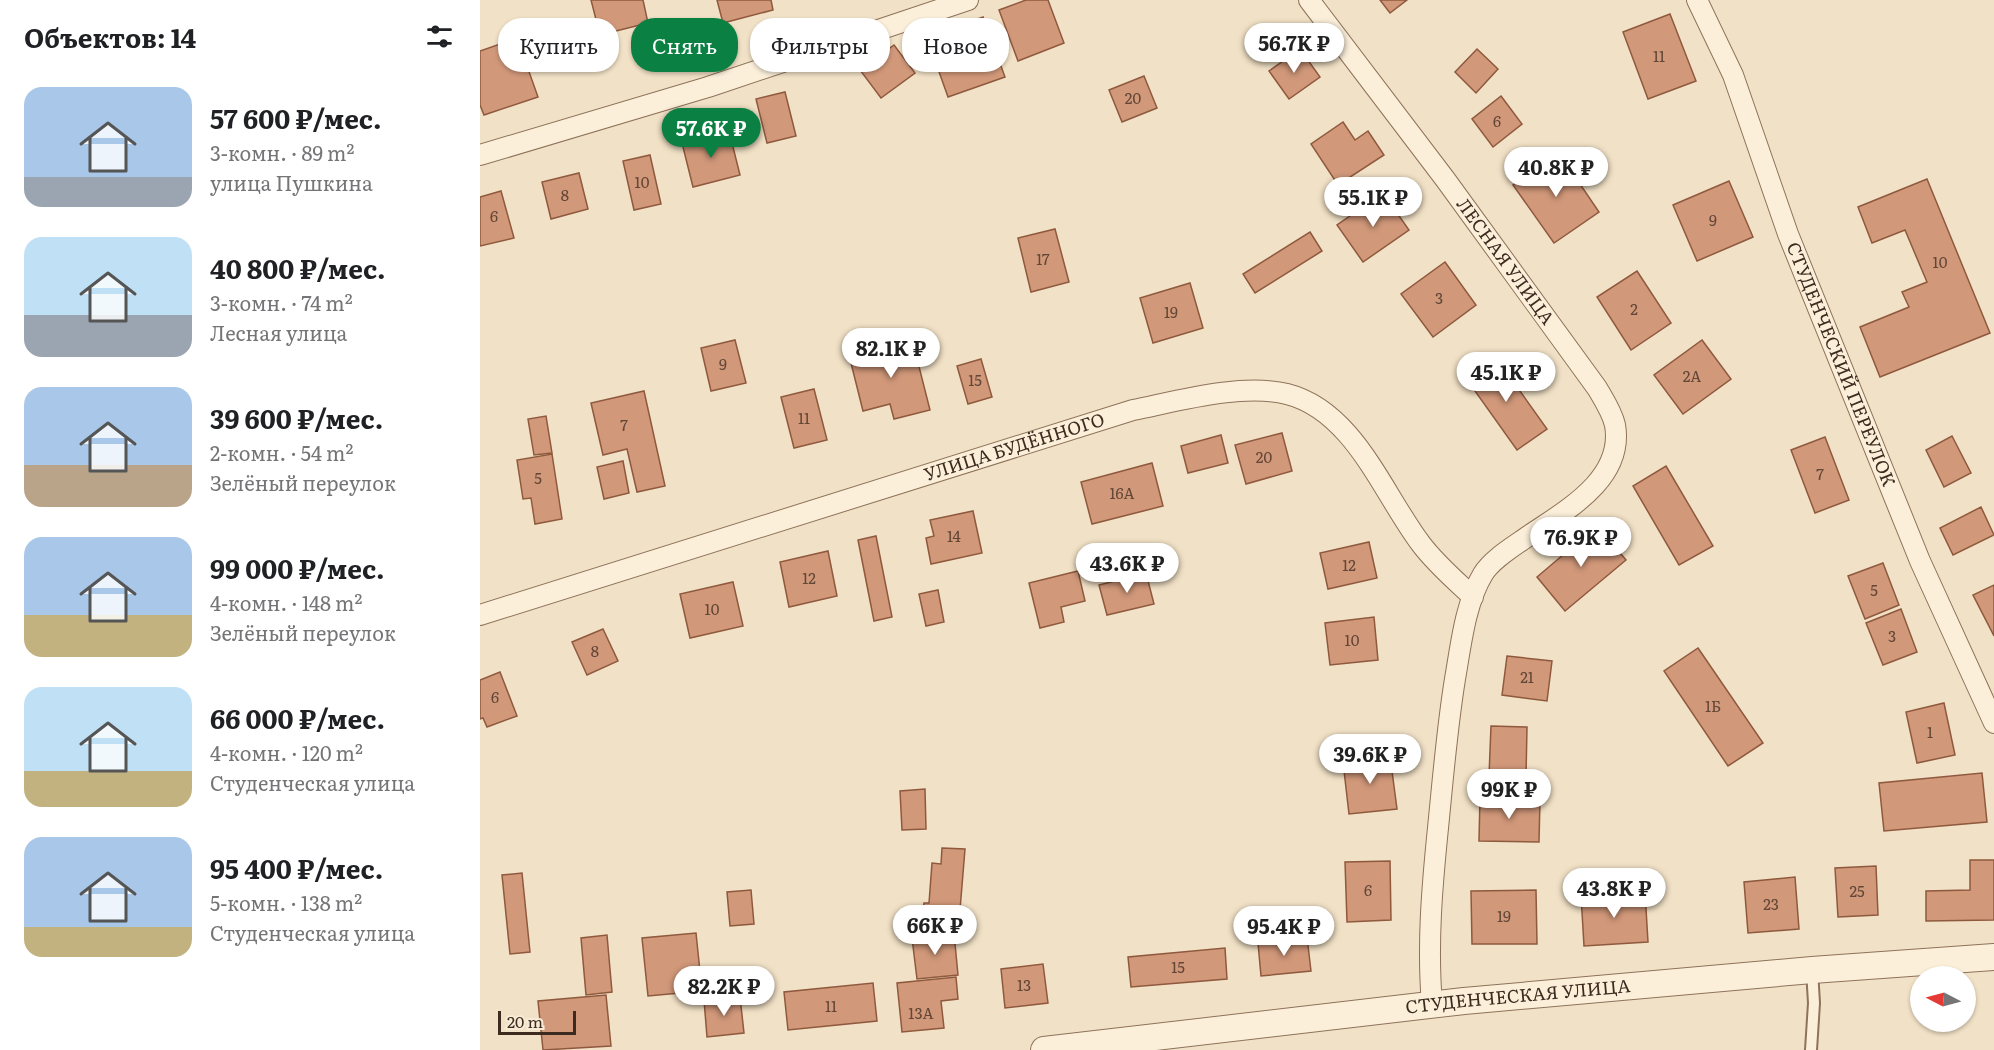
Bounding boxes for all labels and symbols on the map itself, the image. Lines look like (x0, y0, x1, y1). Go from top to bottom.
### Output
pin: 56.7K ₽ (1239, 23, 1349, 74)
house number: 11 (1653, 44, 1665, 67)
house number: 20 (1125, 86, 1141, 109)
pin: 57.6K ₽ (656, 108, 766, 159)
house number: 6 (1493, 109, 1501, 132)
pin: 40.8K ₽ (1501, 147, 1611, 198)
house number: 10 (635, 170, 650, 193)
pin: 55.1K ₽ (1318, 177, 1428, 228)
house number: 8 (561, 183, 569, 206)
street label: ЛЕСНАЯ УЛИЦА (1451, 192, 1562, 330)
house number: 6 (490, 204, 498, 227)
house number: 9 (1709, 208, 1717, 231)
street label: СТУДЕНЧЕСКИЙ ПЕРЕУЛОК (1781, 238, 1903, 490)
house number: 17 (1036, 247, 1050, 270)
house number: 10 (1933, 250, 1948, 273)
house number: 3 (1435, 286, 1443, 309)
house number: 2 (1630, 297, 1638, 320)
house number: 19 (1164, 300, 1178, 323)
pin: 82.1K ₽ (836, 328, 946, 379)
house number: 9 (719, 352, 727, 375)
pin: 45.1K ₽ (1451, 352, 1561, 403)
house number: 2А (1683, 364, 1701, 387)
house number: 15 (968, 368, 982, 391)
street label: УЛИЦА БУДЁННОГО (920, 405, 1108, 487)
house number: 11 (798, 406, 810, 429)
house number: 7 (620, 413, 628, 436)
house number: 20 (1256, 445, 1272, 468)
house number: 7 (1816, 462, 1824, 485)
house number: 5 (534, 466, 542, 489)
house number: 16А (1109, 481, 1135, 504)
pin: 76.9K ₽ (1526, 517, 1636, 568)
house number: 14 (947, 524, 961, 547)
pin: 43.6K ₽ (1072, 543, 1182, 594)
house number: 12 (1342, 553, 1356, 576)
house number: 12 (802, 566, 816, 589)
house number: 5 (1870, 578, 1878, 601)
house number: 10 (705, 597, 720, 620)
house number: 3 (1888, 624, 1896, 647)
house number: 10 (1345, 628, 1360, 651)
house number: 8 (591, 639, 599, 662)
house number: 21 (1520, 665, 1534, 688)
house number: 6 (491, 685, 499, 708)
house number: 1Б (1705, 694, 1721, 717)
house number: 1 (1927, 720, 1933, 743)
pin: 39.6K ₽ (1315, 734, 1425, 785)
pin: 99K ₽ (1467, 769, 1551, 820)
pin: 43.8K ₽ (1559, 868, 1669, 919)
house number: 6 (1364, 878, 1372, 901)
house number: 25 (1849, 879, 1865, 902)
house number: 23 (1763, 892, 1779, 915)
house number: 19 (1497, 904, 1511, 927)
pin: 66K ₽ (893, 905, 977, 956)
pin: 95.4K ₽ (1229, 906, 1339, 957)
house number: 15 (1171, 955, 1185, 978)
pin: 82.2K ₽ (669, 966, 779, 1017)
north arrow (1910, 966, 1976, 1032)
street label: СТУДЕНЧЕСКАЯ УЛИЦА (1404, 971, 1631, 1020)
house number: 13 (1017, 973, 1031, 996)
house number: 11 (825, 994, 837, 1017)
house number: 13А (908, 1001, 934, 1024)
scale bar (498, 1008, 576, 1036)

